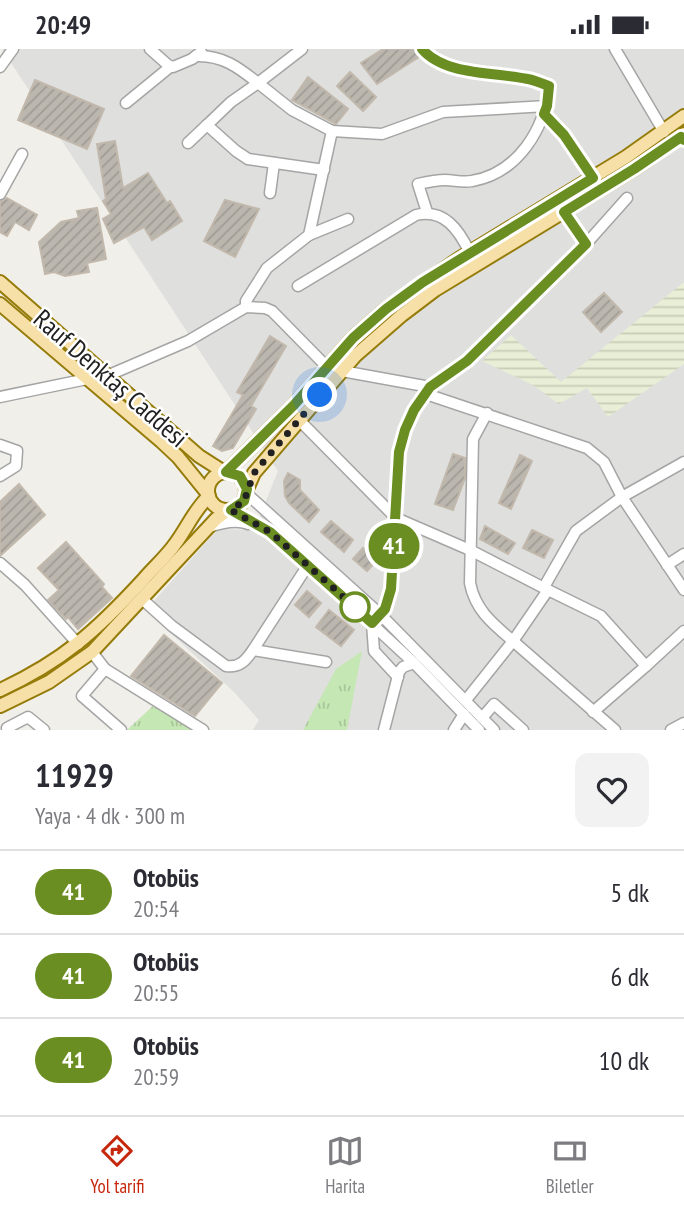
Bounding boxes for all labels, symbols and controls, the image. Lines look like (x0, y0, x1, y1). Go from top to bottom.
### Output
text: 20:49 (35, 8, 91, 41)
street label: Rauf Denktaş Caddesi (27, 302, 195, 454)
your location (302, 377, 337, 412)
line badge: 41 (362, 523, 426, 569)
text: 41 (383, 530, 405, 561)
unlabelled marker (340, 592, 370, 622)
text: 11929 (35, 753, 114, 796)
button: heart (575, 753, 649, 827)
text: Yaya · 4 dk · 300 m (35, 801, 185, 830)
text: Otobüs (133, 861, 199, 894)
text: 41 (62, 876, 85, 907)
text: 5 dk (610, 876, 649, 909)
text: 20:54 (133, 894, 179, 923)
text: Otobüs (133, 945, 199, 978)
text: 41 (62, 960, 85, 991)
text: 6 dk (610, 960, 649, 993)
text: 20:55 (133, 978, 179, 1007)
text: Otobüs (133, 1029, 199, 1062)
text: 41 (62, 1044, 85, 1075)
text: 10 dk (599, 1044, 649, 1077)
text: 20:59 (133, 1062, 179, 1091)
tab: Yol tarifi (90, 1132, 145, 1198)
tab: Harita (325, 1132, 365, 1198)
tab: Biletler (546, 1132, 594, 1198)

